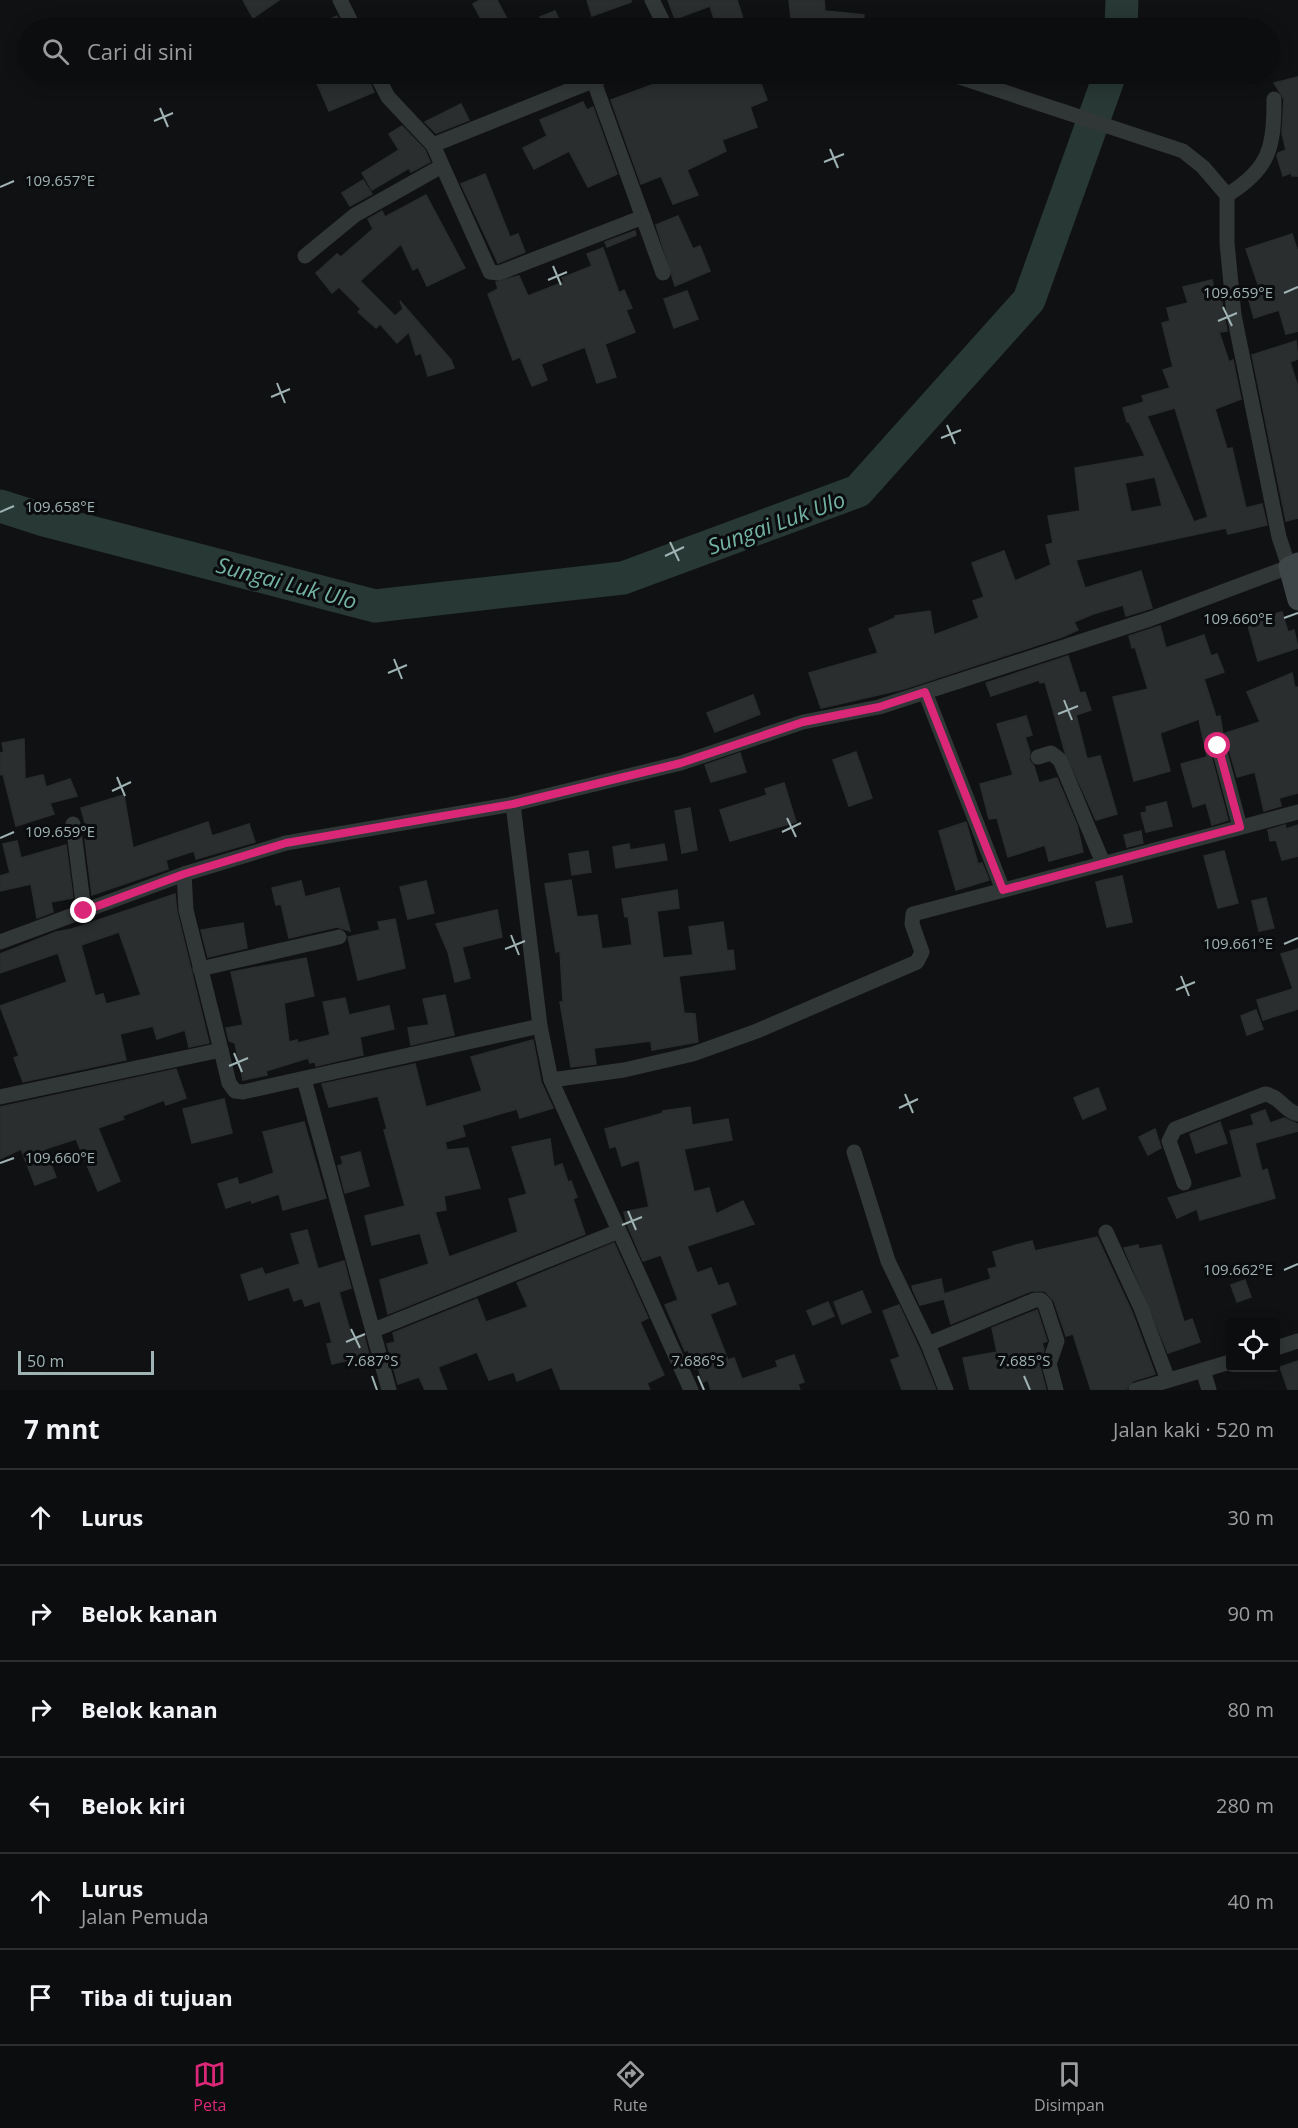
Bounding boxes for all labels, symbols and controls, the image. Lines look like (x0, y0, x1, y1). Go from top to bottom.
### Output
search box (18, 18, 1280, 84)
icon: search (39, 35, 72, 68)
text: Cari di sini (87, 36, 193, 66)
text: 109.657°E (25, 170, 95, 190)
text: 109.659°E (1203, 282, 1273, 302)
water label: Sungai Luk Ulo (703, 483, 849, 561)
text: 109.658°E (25, 496, 95, 516)
water label: Sungai Luk Ulo (214, 549, 360, 615)
text: 109.660°E (1203, 608, 1273, 628)
route start (1204, 732, 1230, 758)
text: 109.659°E (25, 821, 95, 841)
route end (70, 897, 96, 923)
text: 109.661°E (1203, 933, 1273, 953)
text: 109.660°E (25, 1147, 95, 1167)
text: 109.662°E (1203, 1259, 1273, 1279)
map controls (1226, 1318, 1280, 1372)
button: locate (1226, 1318, 1280, 1372)
scale bar (18, 1348, 154, 1376)
text: 50 m (27, 1350, 64, 1372)
text: 7.687°S (346, 1350, 398, 1370)
text: 7.686°S (672, 1350, 724, 1370)
text: 7.685°S (998, 1350, 1050, 1370)
text: 7 mnt (24, 1411, 100, 1447)
text: Jalan kaki · 520 m (1113, 1416, 1274, 1443)
icon: ahead (24, 1501, 57, 1534)
text: Lurus (81, 1502, 143, 1532)
text: 30 m (1227, 1504, 1274, 1531)
icon: right (24, 1597, 57, 1630)
text: Belok kanan (81, 1598, 218, 1628)
text: 90 m (1227, 1600, 1274, 1627)
icon: right (24, 1693, 57, 1726)
text: Belok kanan (81, 1694, 218, 1724)
text: 80 m (1227, 1696, 1274, 1723)
icon: left (24, 1789, 57, 1822)
text: Belok kiri (81, 1790, 186, 1820)
text: 280 m (1216, 1792, 1274, 1819)
text: Lurus (81, 1873, 143, 1903)
icon: ahead (24, 1885, 57, 1918)
text: 40 m (1227, 1888, 1274, 1915)
text: Jalan Pemuda (81, 1903, 209, 1930)
icon: arrive (24, 1981, 57, 2014)
text: Tiba di tujuan (81, 1982, 233, 2012)
tab: Peta (193, 2058, 227, 2116)
tab: Rute (613, 2058, 647, 2116)
tab: Disimpan (1034, 2058, 1105, 2116)

